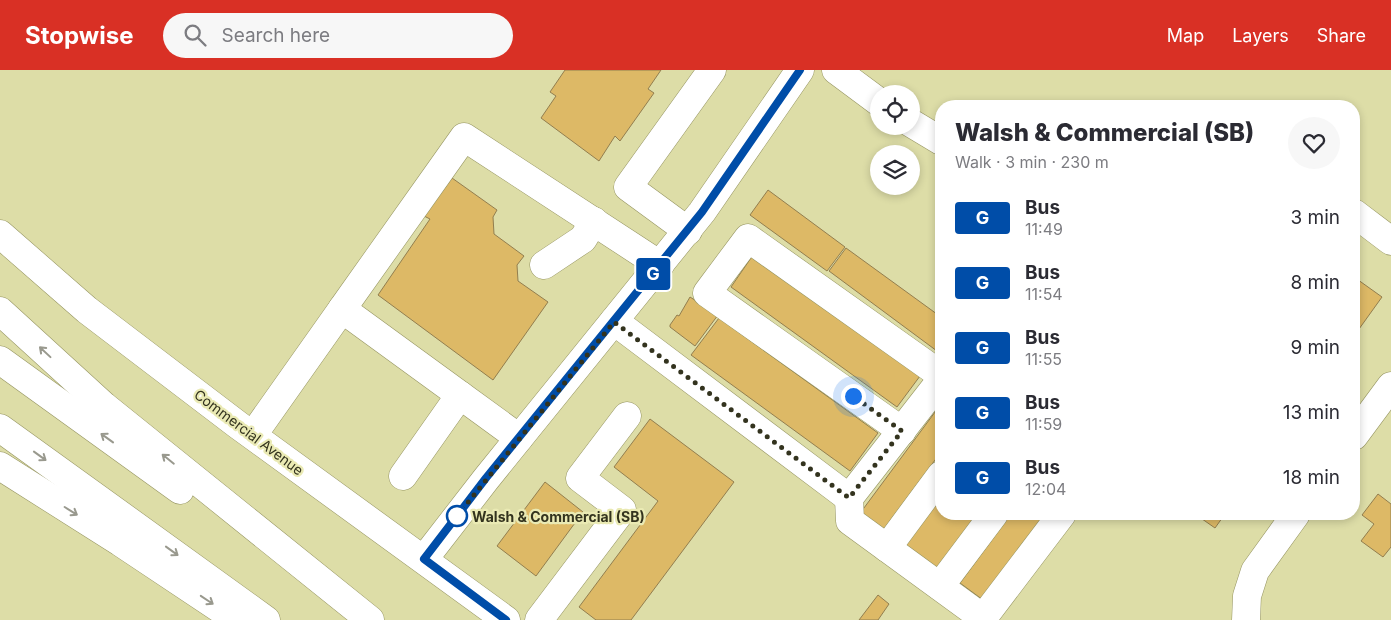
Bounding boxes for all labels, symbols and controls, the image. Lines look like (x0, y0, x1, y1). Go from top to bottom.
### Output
search box (163, 13, 513, 58)
text: Stopwise (25, 21, 133, 50)
icon: search (181, 21, 209, 49)
text: Search here (221, 24, 330, 47)
text: Map (1167, 25, 1204, 46)
text: Layers (1232, 25, 1289, 46)
text: Share (1317, 25, 1366, 46)
map controls (870, 85, 920, 195)
button: locate (870, 85, 920, 135)
button: heart (1288, 117, 1340, 169)
text: Walsh & Commercial (SB) (955, 118, 1254, 147)
button: layers (870, 145, 920, 195)
text: Walk · 3 min · 230 m (955, 152, 1109, 172)
text: Bus (1025, 196, 1060, 219)
text: 3 min (1290, 206, 1340, 229)
text: G (976, 207, 989, 228)
text: 11:49 (1025, 219, 1063, 239)
line badge: G (637, 258, 669, 290)
text: Bus (1025, 261, 1060, 284)
text: G (646, 263, 660, 284)
text: 8 min (1290, 271, 1340, 294)
text: G (976, 272, 989, 293)
text: 11:54 (1025, 284, 1063, 304)
text: Bus (1025, 326, 1060, 349)
text: 9 min (1290, 336, 1340, 359)
text: G (976, 337, 989, 358)
one-way arrow (39, 346, 51, 358)
text: 11:55 (1025, 349, 1062, 369)
your location (841, 384, 866, 409)
street label: Commercial Avenue (191, 385, 307, 479)
text: Bus (1025, 391, 1060, 414)
text: 13 min (1283, 401, 1340, 424)
text: G (976, 402, 989, 423)
text: 11:59 (1025, 414, 1062, 434)
one-way arrow (100, 433, 114, 443)
one-way arrow (32, 451, 46, 461)
one-way arrow (162, 453, 175, 464)
text: Bus (1025, 456, 1060, 479)
text: 18 min (1283, 466, 1340, 489)
text: G (976, 467, 989, 488)
text: 12:04 (1025, 479, 1066, 499)
marker: Walsh & Commercial (SB) (446, 505, 468, 527)
one-way arrow (63, 506, 77, 516)
place label: Walsh & Commercial (SB) (472, 508, 645, 525)
one-way arrow (164, 546, 178, 556)
one-way arrow (199, 595, 213, 605)

